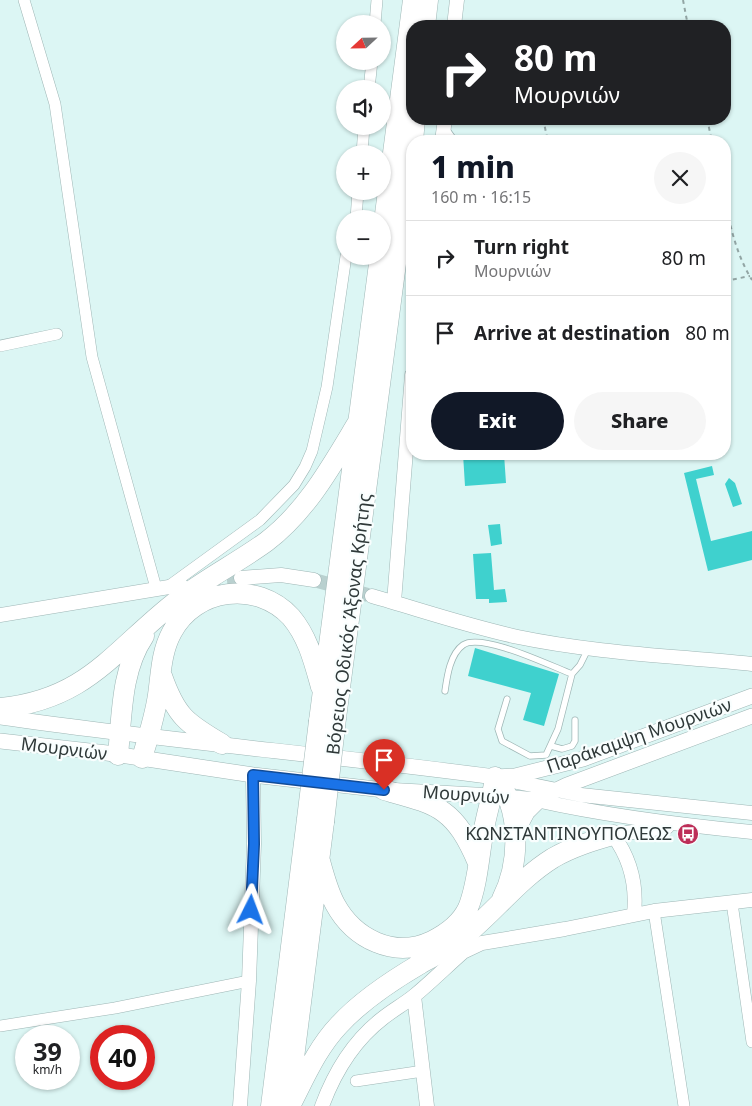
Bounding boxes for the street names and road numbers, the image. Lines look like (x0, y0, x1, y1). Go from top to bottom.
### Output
street label: Βόρειος Οδικός Άξονας Κρήτης (320, 492, 376, 756)
street label: Παράκαμψη Μουρνιών (543, 692, 734, 778)
street label: Μουρνιών (20, 731, 109, 765)
street label: Μουρνιών (422, 779, 510, 809)

